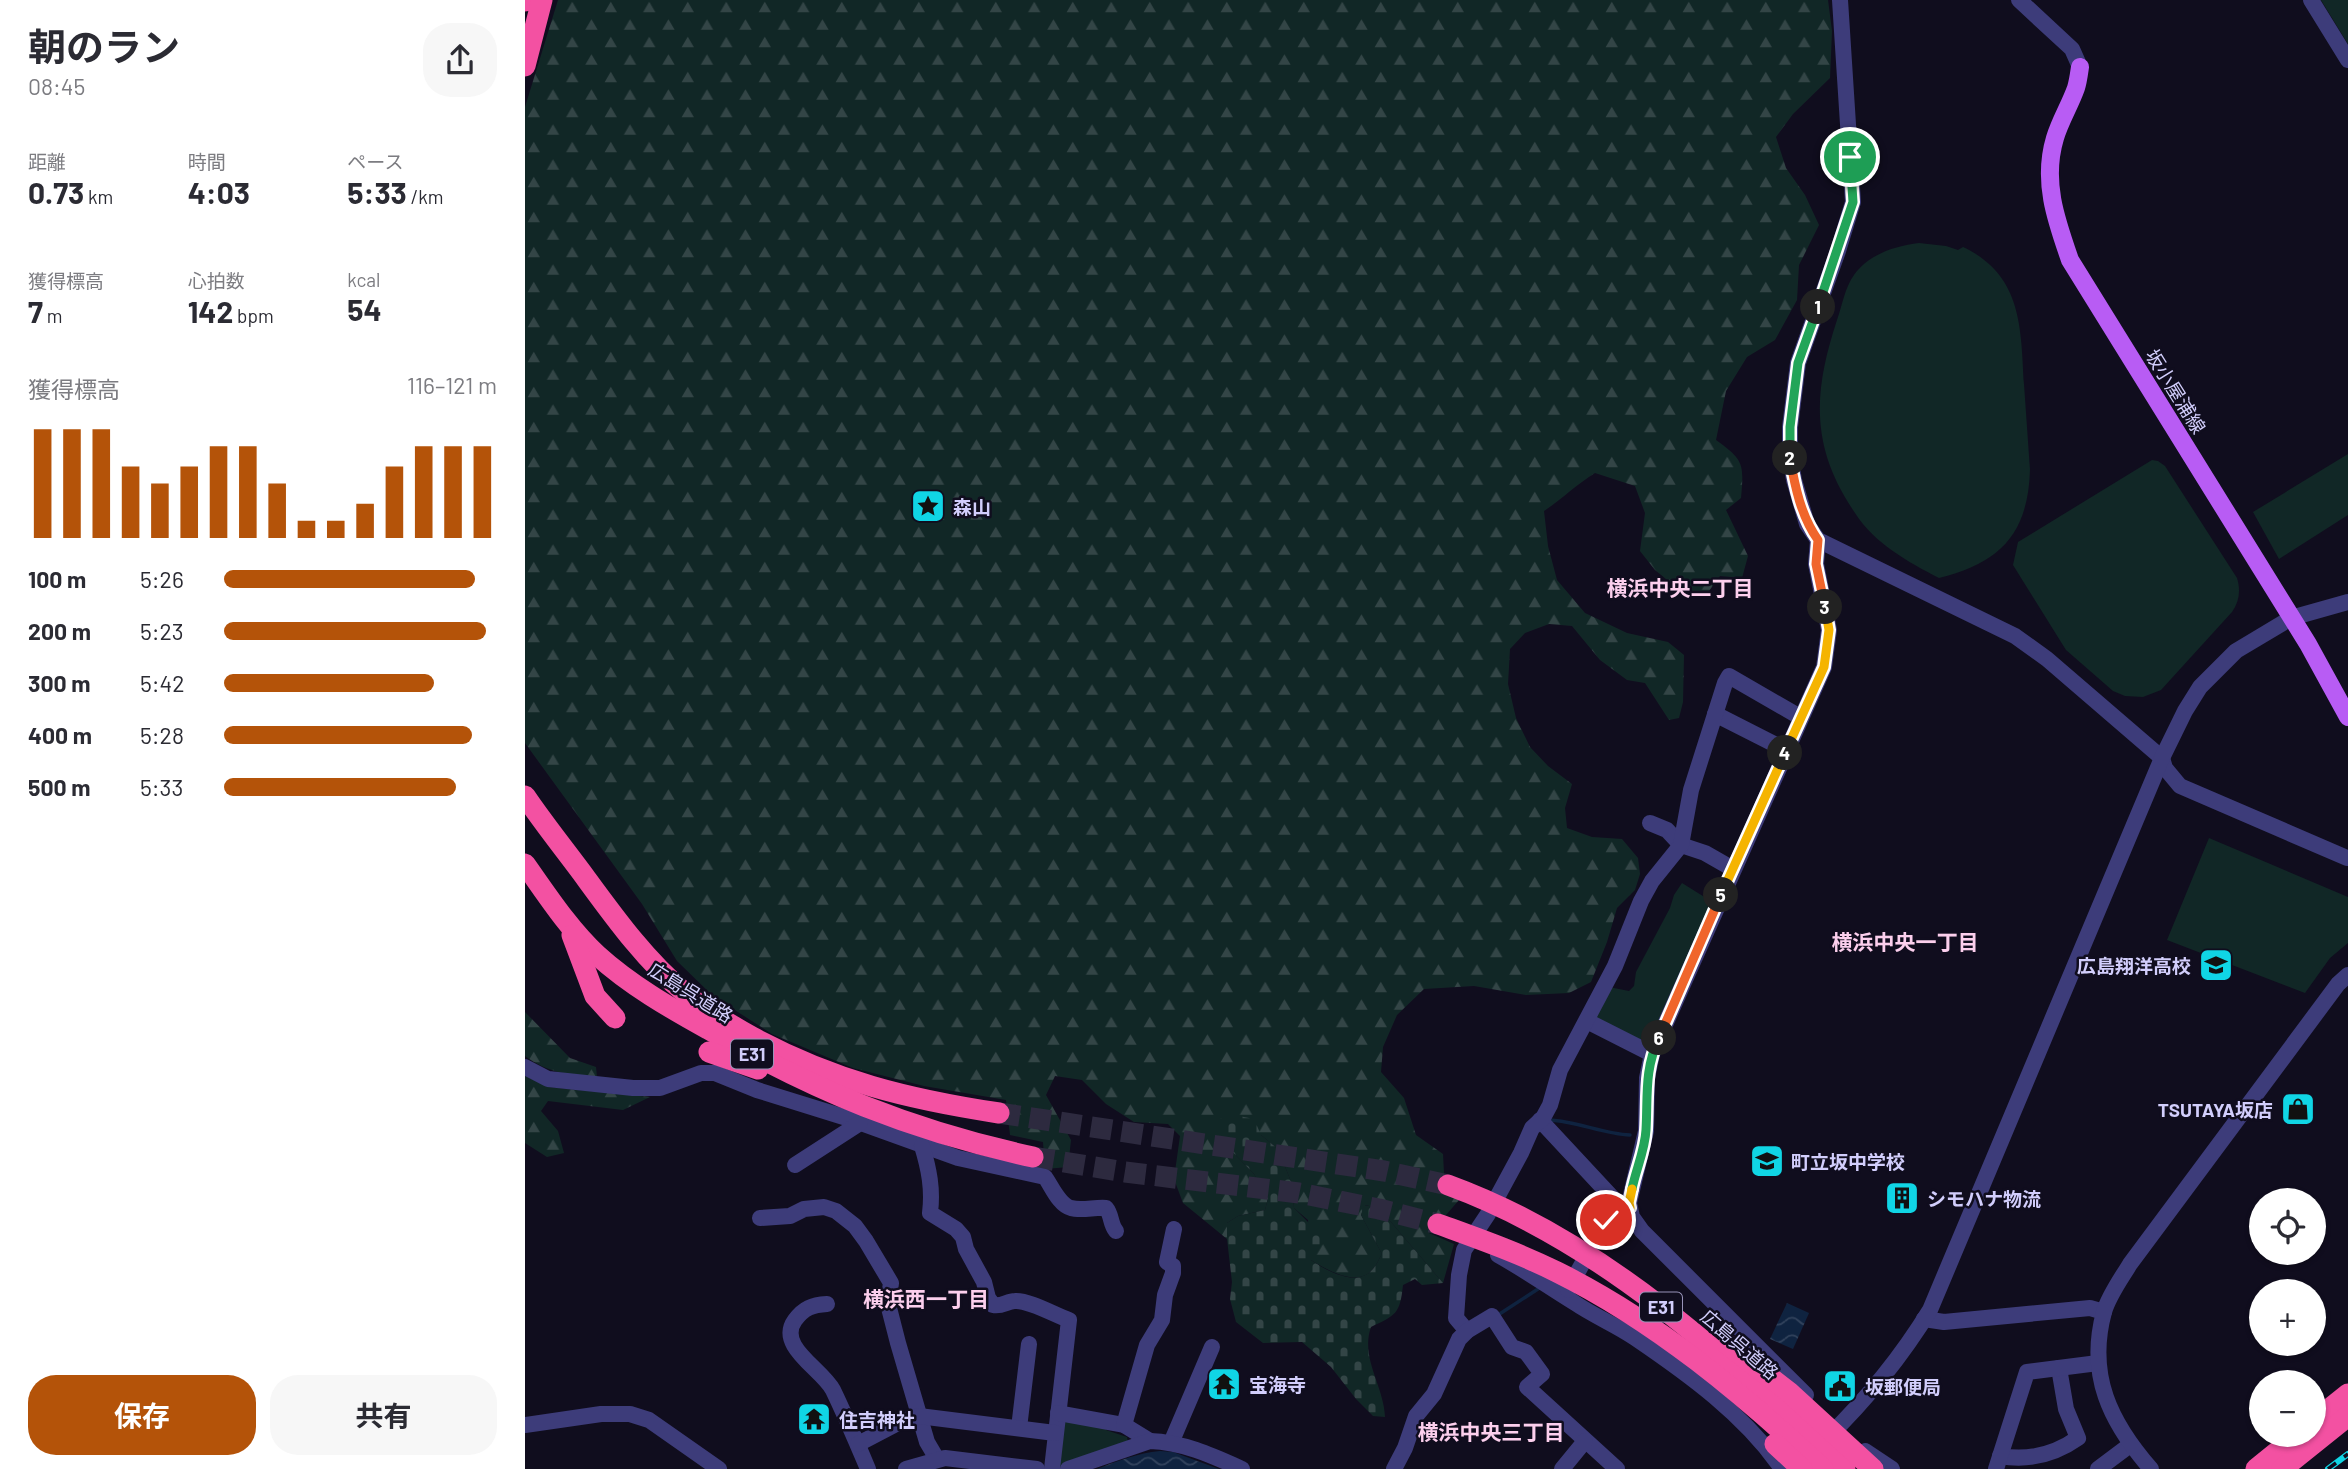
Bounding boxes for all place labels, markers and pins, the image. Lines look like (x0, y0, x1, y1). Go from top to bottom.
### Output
pin (1820, 127, 1880, 187)
pin: 1 (1801, 290, 1835, 324)
pin: 2 (1773, 440, 1807, 476)
place icon: 森山 (909, 487, 947, 525)
place label: 森山 (953, 495, 991, 518)
pin: 3 (1807, 590, 1843, 624)
pin: 4 (1767, 736, 1803, 770)
pin: 5 (1703, 878, 1739, 912)
school or university icon: 広島翔洋高校 (2197, 946, 2235, 984)
place label: 広島翔洋高校 (2077, 954, 2191, 977)
pin: 6 (1641, 1020, 1677, 1056)
shop icon: TSUTAYA坂店 (2279, 1090, 2317, 1128)
place label: TSUTAYA坂店 (2158, 1098, 2273, 1121)
school or university icon: 町立坂中学校 (1748, 1142, 1786, 1180)
place label: 町立坂中学校 (1791, 1150, 1905, 1173)
building icon: シモハナ物流 (1883, 1179, 1921, 1217)
place label: シモハナ物流 (1927, 1187, 2041, 1210)
pin (1576, 1190, 1636, 1250)
temple icon: 宝海寺 (1205, 1365, 1243, 1403)
public building icon: 坂郵便局 (1821, 1367, 1859, 1405)
place label: 宝海寺 (1249, 1373, 1306, 1396)
place label: 坂郵便局 (1865, 1375, 1941, 1398)
temple icon: 住吉神社 (795, 1400, 833, 1438)
place label: 住吉神社 (839, 1408, 915, 1431)

